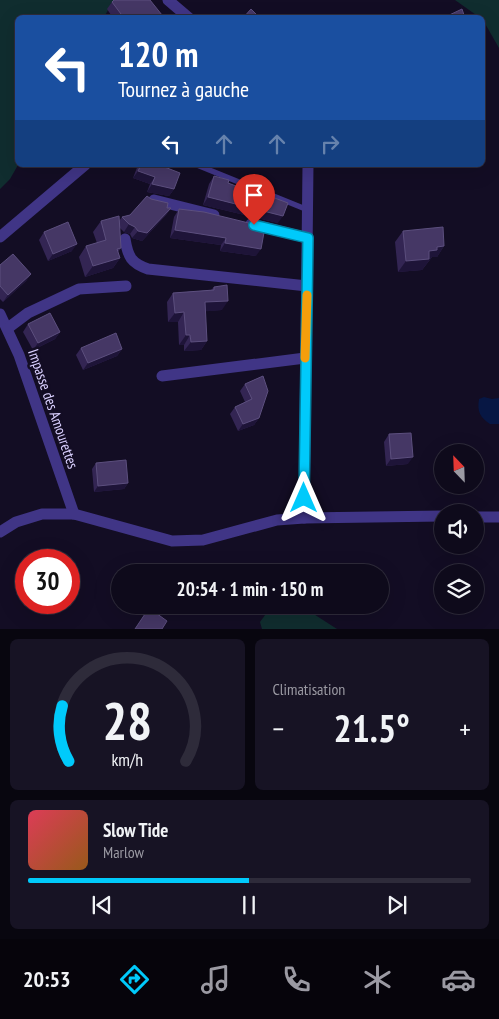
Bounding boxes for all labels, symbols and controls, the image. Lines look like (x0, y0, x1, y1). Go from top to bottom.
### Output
text: 120 m (118, 31, 199, 77)
icon: left (35, 35, 100, 100)
text: Tournez à gauche (118, 75, 249, 103)
icon: left (157, 130, 185, 158)
icon: ahead (210, 130, 238, 158)
icon: ahead (263, 130, 291, 158)
icon: right (316, 130, 344, 158)
pin (233, 174, 275, 225)
icon: arrive (240, 181, 268, 209)
street label: Impasse des Amourettes (24, 346, 83, 471)
north arrow (434, 444, 484, 494)
map controls (434, 444, 484, 614)
position arrow (277, 471, 329, 523)
button: sound (434, 504, 484, 554)
speed limit sign: 30 (15, 549, 80, 614)
button: layers (434, 564, 484, 614)
text: 20:54 · 1 min · 150 m (177, 577, 323, 601)
text: Climatisation (273, 679, 345, 699)
text: 28 (102, 687, 152, 754)
text: 21.5° (334, 703, 410, 752)
text: − (273, 710, 284, 747)
text: + (459, 710, 471, 747)
text: km/h (111, 748, 143, 771)
text: Slow Tide (103, 818, 168, 842)
text: Marlow (103, 842, 144, 862)
icon: previous (88, 891, 116, 919)
icon: pause (235, 891, 263, 919)
icon: next (383, 891, 411, 919)
icon: directions (117, 962, 152, 997)
icon: music (198, 962, 233, 997)
icon: phone (279, 962, 314, 997)
icon: climate (360, 962, 395, 997)
icon: car (441, 962, 476, 997)
text: 20:53 (23, 965, 71, 993)

